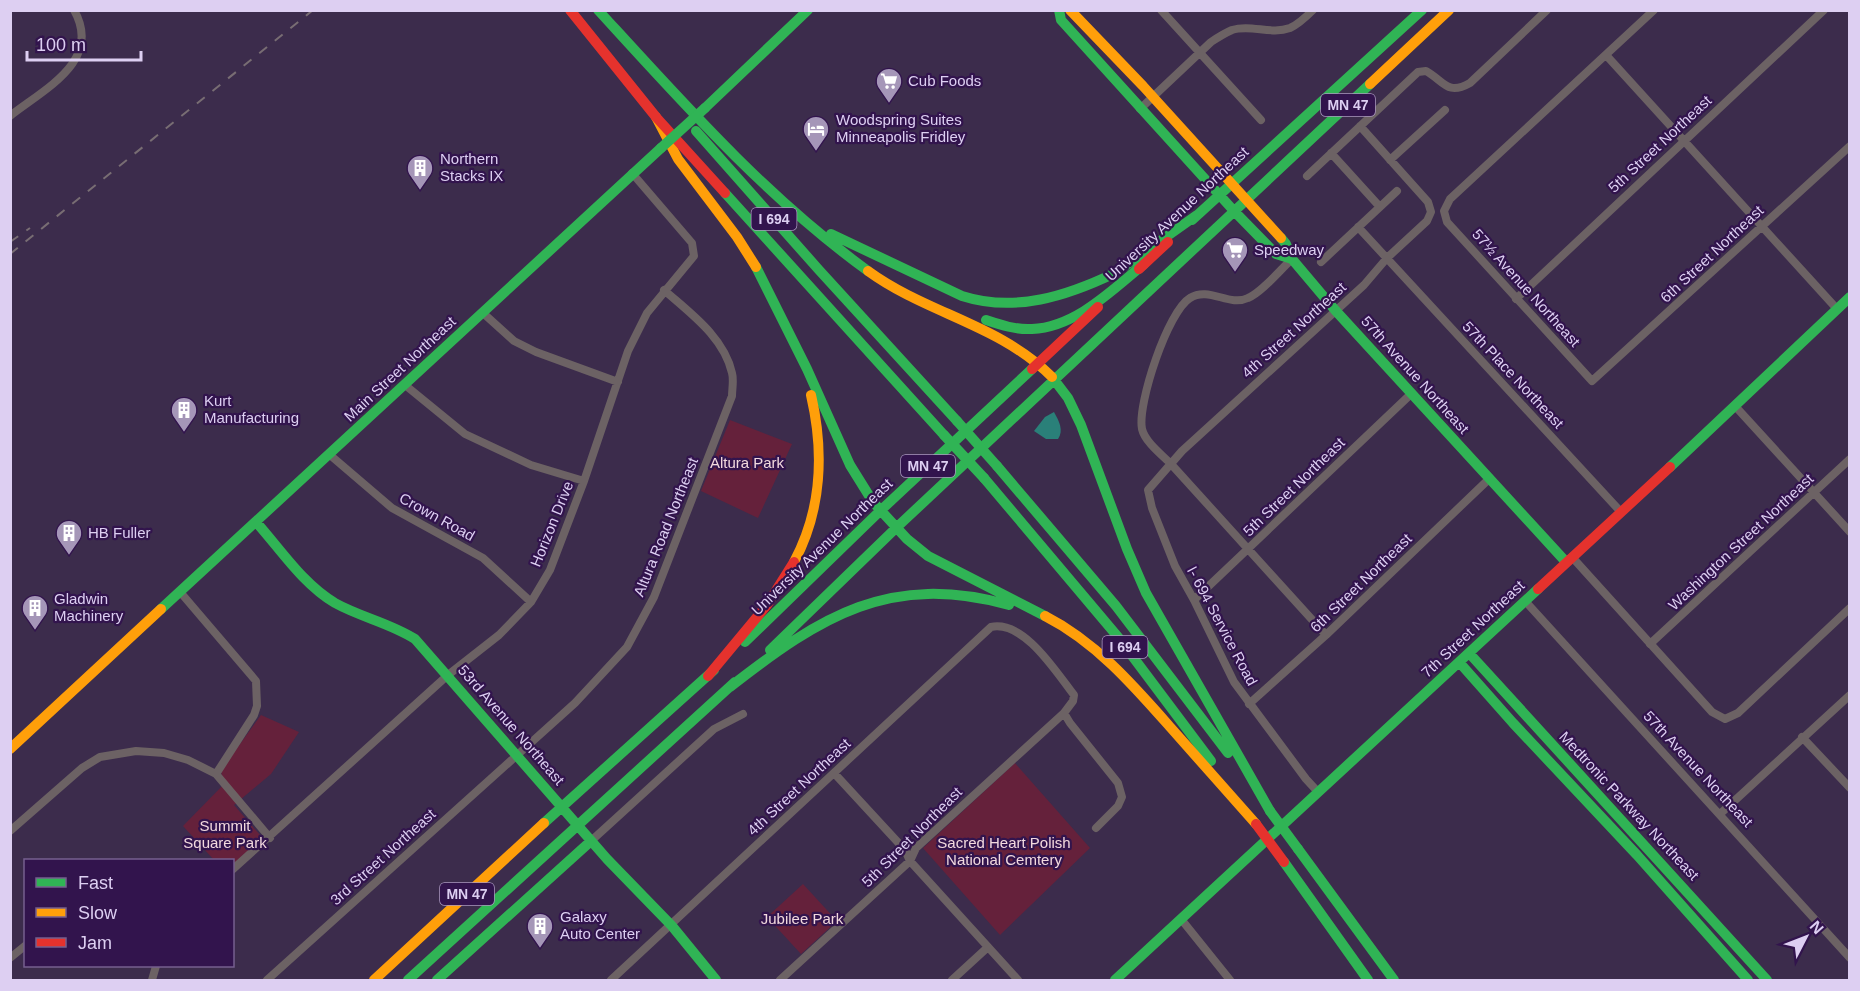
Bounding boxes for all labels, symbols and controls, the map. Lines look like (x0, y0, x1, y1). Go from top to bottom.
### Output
scale bar (27, 24, 141, 62)
text: 100 m (36, 35, 86, 55)
supermarket icon: Cub Foods (874, 66, 904, 104)
place label: Cub Foods (908, 72, 981, 89)
street label: 5th Street Northeast (1605, 91, 1715, 196)
road number: MN 47 (1321, 94, 1375, 116)
place label: Woodspring Suites Minneapolis Fridley (836, 111, 966, 145)
hotel icon: Woodspring Suites Minneapolis Fridley (801, 114, 831, 152)
street label: University Avenue Northeast (1102, 142, 1252, 284)
place label: Northern Stacks IX (440, 150, 503, 184)
building icon: Northern Stacks IX (405, 153, 435, 191)
street label: 6th Street Northeast (1657, 201, 1767, 306)
road number: I 694 (752, 208, 796, 230)
street label: 57½ Avenue Northeast (1469, 225, 1584, 351)
supermarket icon: Speedway (1220, 235, 1250, 273)
place label: Speedway (1254, 241, 1325, 258)
street label: 4th Street Northeast (1238, 278, 1350, 381)
street label: Main Street Northeast (341, 312, 459, 425)
street label: 57th Avenue Northeast (1358, 312, 1473, 438)
street label: 57th Place Northeast (1459, 318, 1568, 432)
place label: Kurt Manufacturing (204, 392, 299, 426)
building icon: Kurt Manufacturing (169, 395, 199, 433)
street label: 5th Street Northeast (1239, 433, 1348, 539)
street label: Altura Road Northeast (630, 454, 702, 599)
park label: Altura Park (710, 454, 785, 471)
road number: MN 47 (901, 455, 955, 477)
street label: Washington Street Northeast (1665, 469, 1817, 613)
street label: University Avenue Northeast (748, 474, 896, 618)
street label: Horizon Drive (527, 479, 576, 569)
street label: Crown Road (397, 489, 478, 544)
building icon: HB Fuller (54, 518, 84, 556)
place label: HB Fuller (88, 524, 151, 541)
street label: 6th Street Northeast (1306, 529, 1415, 635)
street label: I- 694 Service Road (1184, 563, 1261, 688)
street label: 7th Street Northeast (1418, 576, 1528, 681)
place label: Gladwin Machinery (54, 590, 124, 624)
building icon: Gladwin Machinery (20, 593, 50, 631)
road number: I 694 (1102, 636, 1148, 658)
street label: 53rd Avenue Northeast (455, 661, 569, 789)
street label: 57th Avenue Northeast (1640, 707, 1757, 831)
street label: Medtronic Parkway Northeast (1556, 728, 1703, 884)
street label: 4th Street Northeast (744, 734, 854, 839)
street label: 5th Street Northeast (858, 783, 966, 890)
street label: 3rd Street Northeast (327, 805, 439, 908)
park label: Summit Square Park (183, 817, 267, 851)
park label: Sacred Heart Polish National Cemtery (937, 834, 1071, 868)
legend (24, 859, 234, 967)
text: Fast (78, 873, 113, 893)
road number: MN 47 (440, 883, 494, 905)
text: Slow (78, 903, 118, 923)
north arrow (1776, 907, 1836, 967)
place label: Galaxy Auto Center (560, 908, 640, 942)
park label: Jubilee Park (761, 910, 844, 927)
building icon: Galaxy Auto Center (525, 911, 555, 949)
text: N (1807, 917, 1827, 937)
text: Jam (78, 933, 112, 953)

